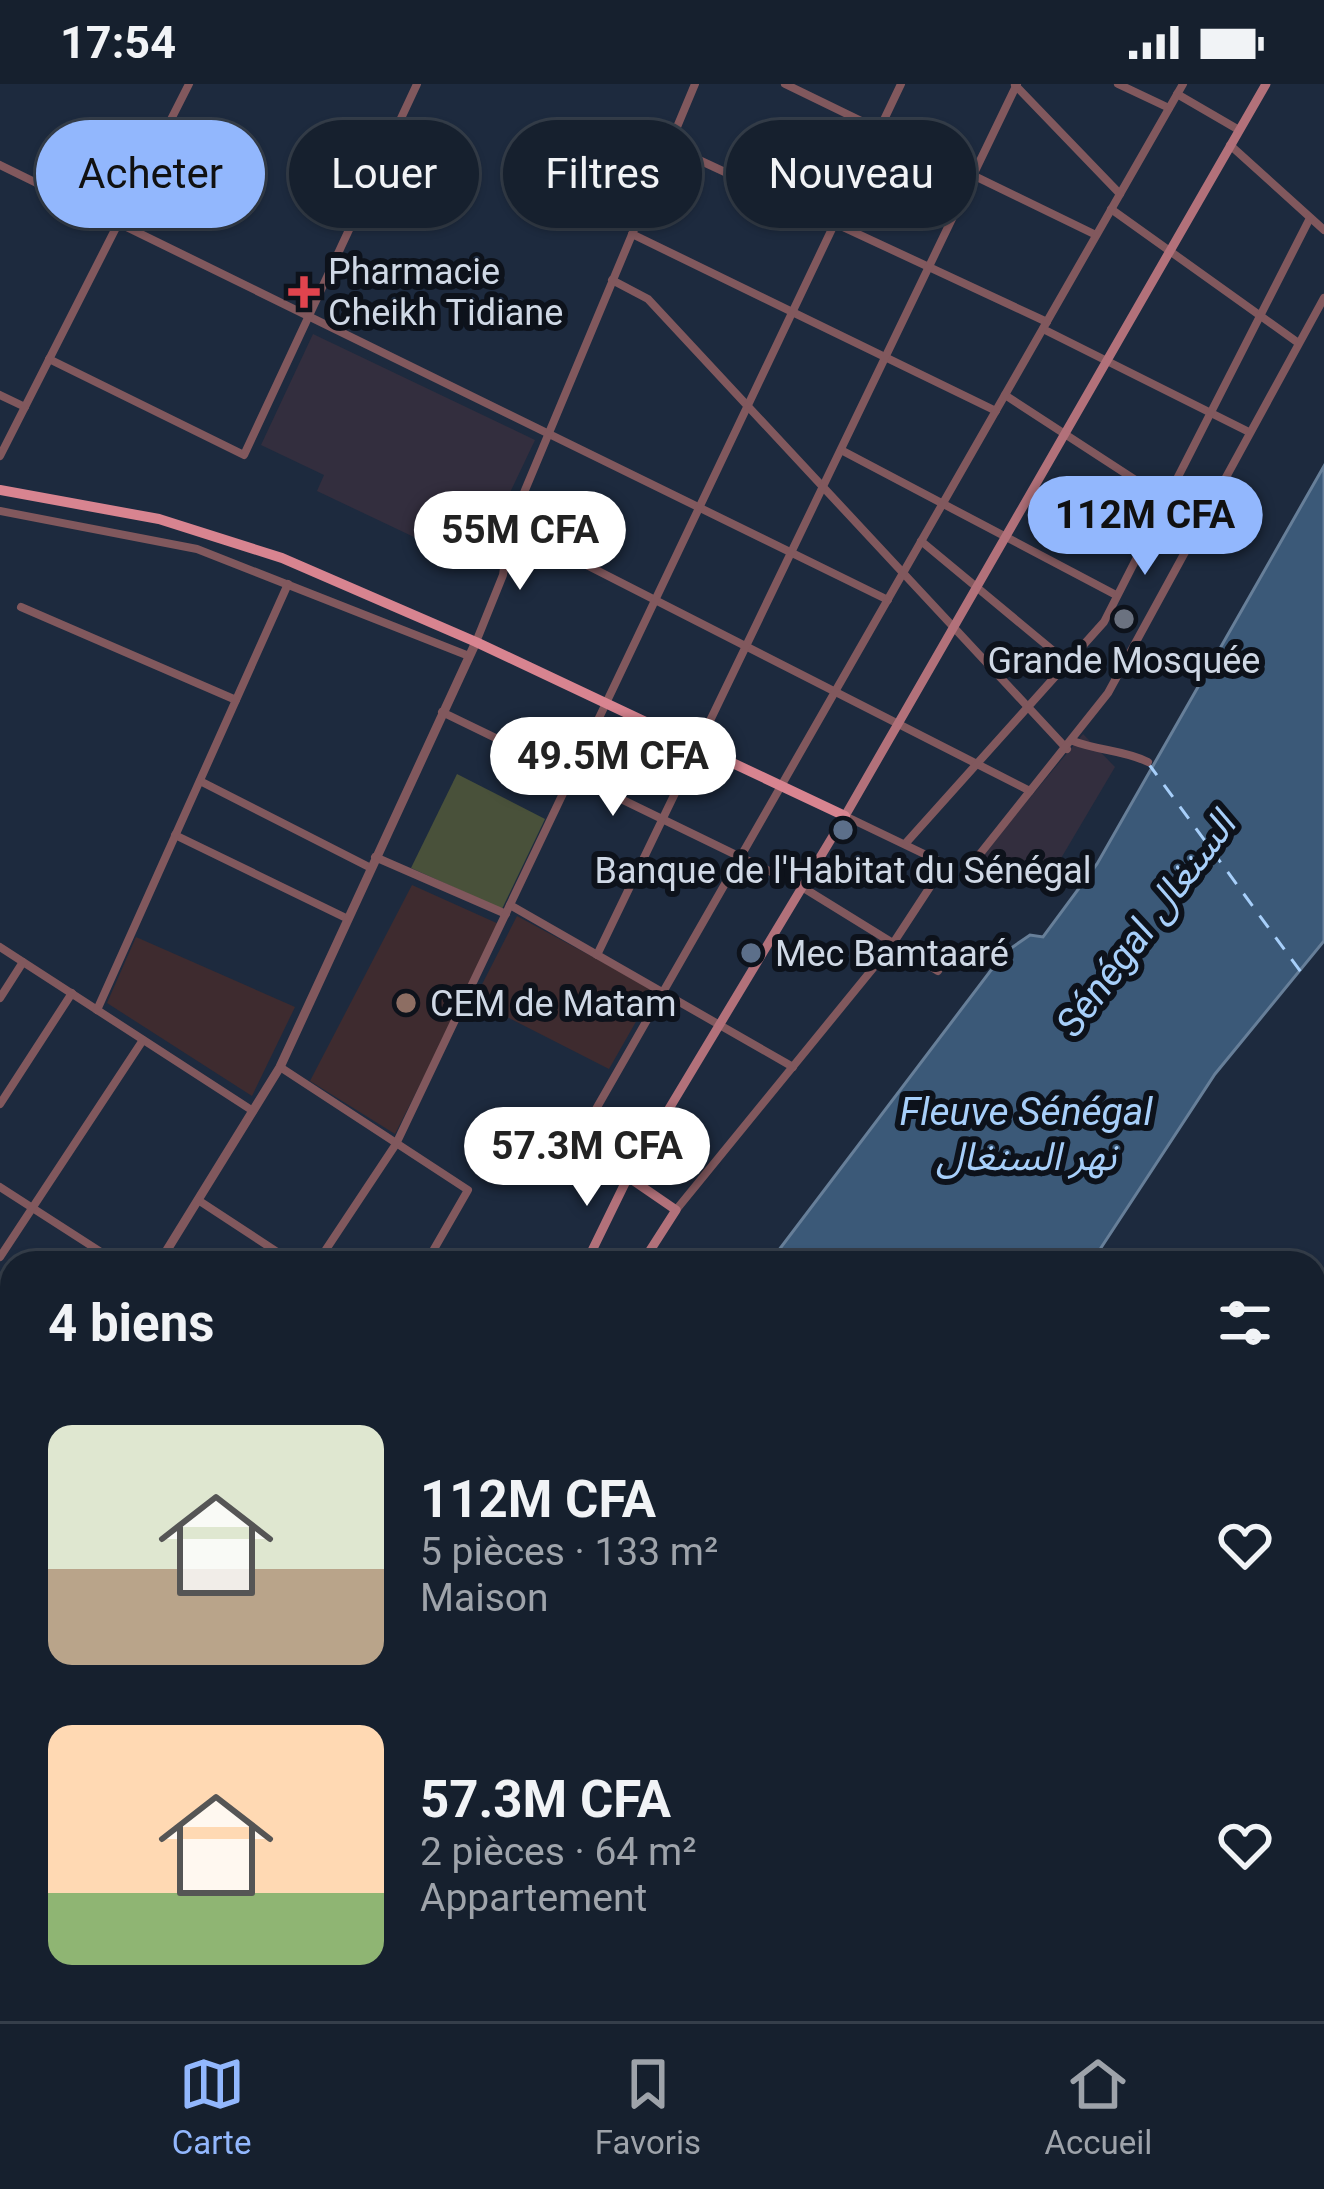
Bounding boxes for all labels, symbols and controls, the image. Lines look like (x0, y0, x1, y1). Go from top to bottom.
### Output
text: 17:54 (60, 16, 176, 69)
chip: Acheter (36, 120, 265, 228)
chip: Louer (289, 120, 479, 228)
chip: Filtres (503, 120, 702, 228)
chip: Nouveau (726, 120, 976, 228)
place label: Pharmacie Cheikh Tidiane (328, 251, 563, 334)
marker: Pharmacie Cheikh Tidiane (291, 279, 317, 305)
pin: 112M CFA (1021, 476, 1269, 578)
pin: 55M CFA (409, 491, 631, 593)
text: 112M CFA (1055, 492, 1235, 538)
text: 55M CFA (441, 507, 599, 553)
marker: Grande Mosquée (1111, 606, 1137, 632)
place label: Grande Mosquée (988, 640, 1260, 682)
pin: 49.5M CFA (476, 717, 750, 819)
text: 49.5M CFA (517, 733, 709, 779)
water label: Sénégal السنغال (1047, 800, 1247, 1046)
marker: Banque de l'Habitat du Sénégal (830, 817, 856, 843)
place label: Banque de l'Habitat du Sénégal (595, 850, 1091, 892)
place label: Mec Bamtaaré (775, 933, 1009, 975)
marker: Mec Bamtaaré (738, 940, 764, 966)
place label: CEM de Matam (430, 983, 677, 1025)
marker: CEM de Matam (393, 990, 419, 1016)
water label: Fleuve Sénégal نهر السنغال (899, 1089, 1153, 1180)
pin: 57.3M CFA (450, 1107, 724, 1209)
text: 57.3M CFA (491, 1123, 683, 1169)
icon: filters (1212, 1290, 1278, 1356)
text: 4 biens (48, 1294, 214, 1353)
text: 112M CFA (420, 1470, 656, 1529)
icon: home (144, 1473, 288, 1617)
icon: heart (1212, 1512, 1278, 1578)
text: 5 pièces · 133 m² (420, 1529, 718, 1575)
text: Maison (420, 1575, 549, 1621)
text: 57.3M CFA (420, 1770, 671, 1829)
icon: home (144, 1773, 288, 1917)
icon: heart (1212, 1812, 1278, 1878)
text: 2 pièces · 64 m² (420, 1829, 696, 1875)
text: Appartement (420, 1875, 647, 1921)
tab: Carte (172, 2051, 251, 2162)
tab: Favoris (595, 2051, 701, 2162)
tab: Accueil (1044, 2051, 1152, 2162)

